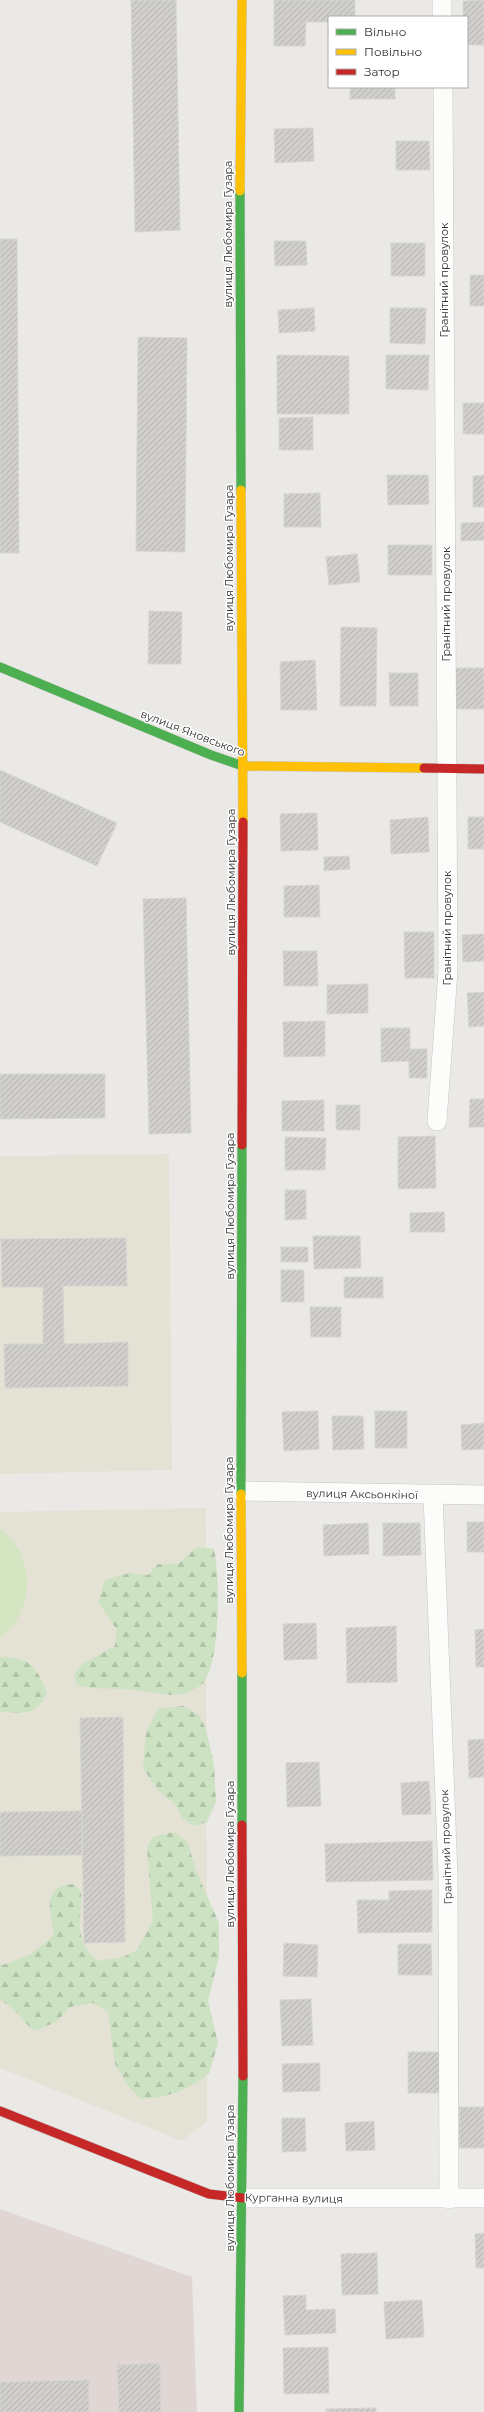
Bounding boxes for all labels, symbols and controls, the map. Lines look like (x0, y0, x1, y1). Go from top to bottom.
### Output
legend (328, 16, 468, 88)
text: Вільно (364, 24, 407, 39)
text: Повільно (364, 44, 423, 59)
text: Затор (364, 64, 400, 79)
street label: вулиця Любомира Гузара (221, 161, 235, 307)
street label: Гранітний провулок (437, 222, 451, 337)
street label: вулиця Любомира Гузара (222, 485, 236, 631)
street label: Гранітний провулок (439, 546, 453, 661)
street label: вулиця Яновського (139, 707, 247, 759)
street label: вулиця Любомира Гузара (224, 809, 238, 955)
street label: Гранітний провулок (440, 870, 454, 985)
street label: вулиця Любомира Гузара (223, 1133, 237, 1279)
street label: вулиця Любомира Гузара (222, 1457, 236, 1603)
street label: вулиця Аксьонкіної (306, 1486, 418, 1502)
street label: вулиця Любомира Гузара (223, 1781, 237, 1927)
street label: Гранітний провулок (437, 1789, 455, 1905)
street label: вулиця Любомира Гузара (223, 2105, 237, 2251)
street label: Курганна вулиця (245, 2190, 343, 2206)

